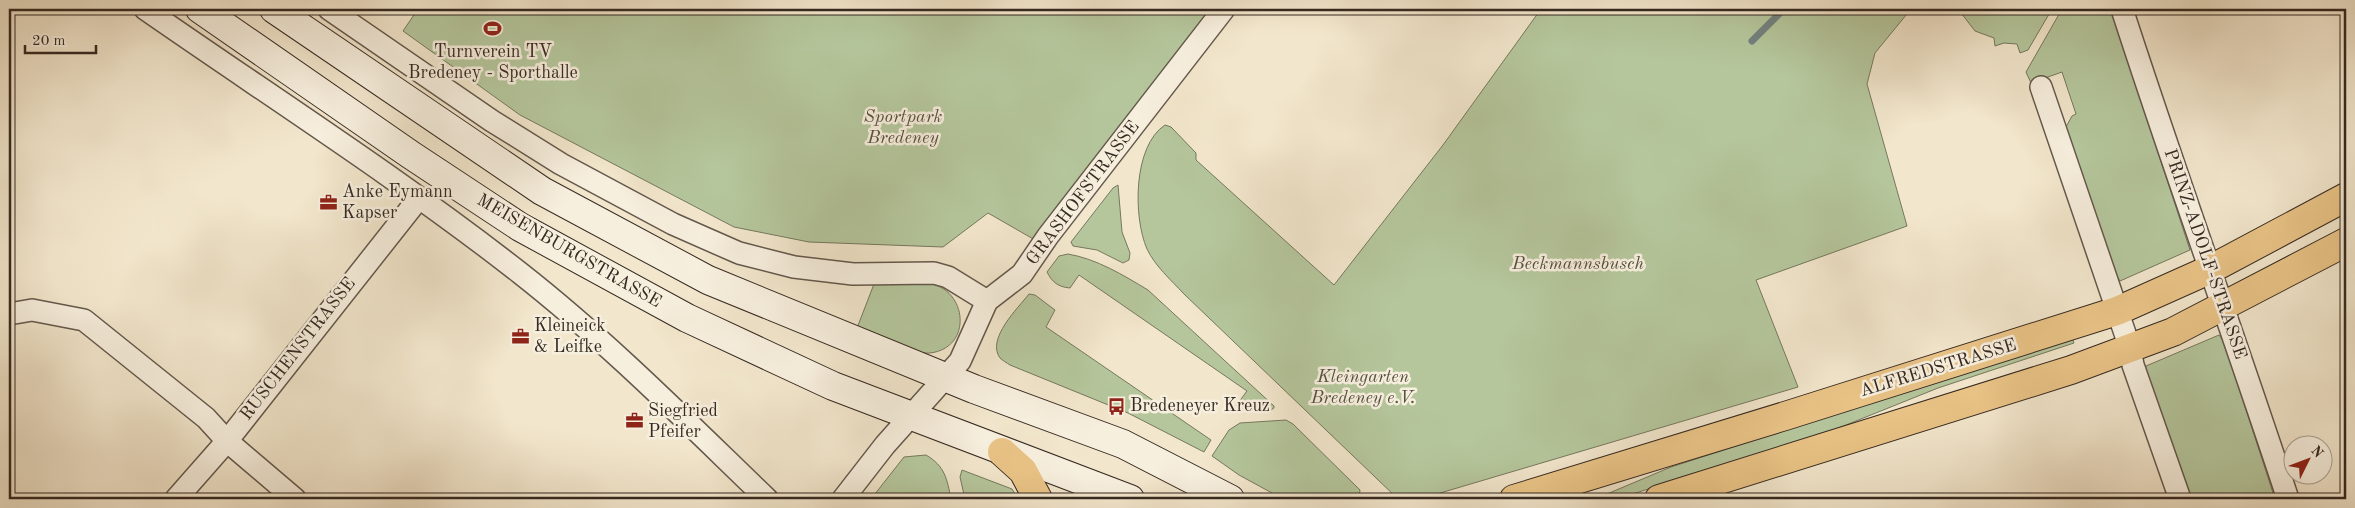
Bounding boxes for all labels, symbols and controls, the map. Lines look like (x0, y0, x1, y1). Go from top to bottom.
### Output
sports icon: Turnverein TV Bredeney - Sporthalle (483, 19, 503, 39)
scale bar (25, 22, 96, 54)
text: 20 m (32, 34, 66, 49)
place label: Turnverein TV Bredeney - Sporthalle (408, 43, 578, 82)
park label: Sportpark Bredeney (864, 108, 942, 147)
street label: GRASHOFSTRASSE (1023, 118, 1143, 268)
street label: PRINZ-ADOLF-STRASSE (2160, 147, 2250, 361)
place label: Anke Eymann Kapser (342, 183, 453, 222)
street label: MEISENBURGSTRASSE (474, 191, 664, 311)
office icon: Anke Eymann Kapser (318, 192, 338, 212)
park label: Beckmannsbusch (1511, 255, 1644, 273)
street label: RUSCHENSTRASSE (237, 274, 359, 424)
place label: Kleineick & Leifke (534, 317, 606, 356)
office icon: Kleineick & Leifke (510, 326, 530, 346)
street label: ALFREDSTRASSE (1858, 336, 2018, 400)
park label: Kleingarten Bredeney e.V. (1310, 368, 1415, 407)
bus stop icon: Bredeneyer Kreuz (1106, 396, 1126, 416)
place label: Bredeneyer Kreuz (1130, 397, 1270, 415)
place label: Siegfried Pfeifer (648, 402, 718, 441)
office icon: Siegfried Pfeifer (624, 411, 644, 431)
north arrow (2282, 436, 2332, 486)
text: N (2308, 443, 2326, 461)

